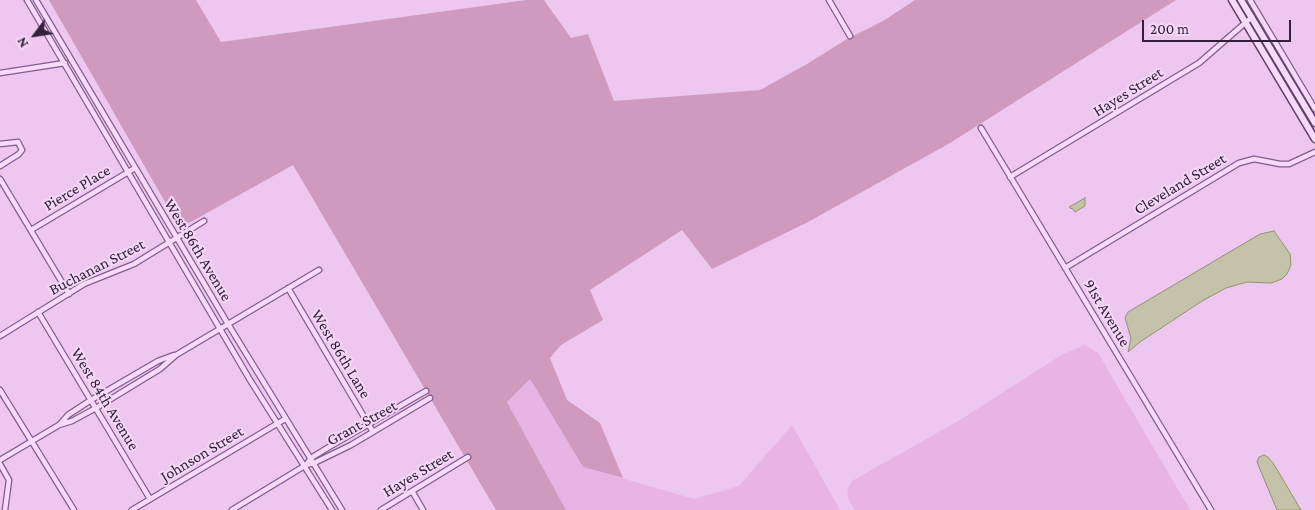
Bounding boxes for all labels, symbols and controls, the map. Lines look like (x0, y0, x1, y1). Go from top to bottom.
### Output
north arrow (10, 10, 60, 60)
scale bar (1145, 10, 1294, 42)
text: 200 m (1150, 21, 1189, 37)
text: N (13, 35, 31, 51)
street label: Hayes Street (1089, 63, 1167, 121)
street label: Cleveland Street (1130, 149, 1230, 219)
street label: Pierce Place (40, 161, 114, 215)
street label: West 86th Avenue (160, 195, 236, 305)
street label: Buchanan Street (46, 235, 148, 299)
street label: 91st Avenue (1079, 276, 1135, 350)
street label: West 86th Lane (307, 306, 375, 402)
street label: West 84th Avenue (67, 344, 143, 454)
street label: Grant Street (324, 396, 400, 450)
street label: Johnson Street (157, 422, 247, 486)
street label: Hayes Street (379, 444, 457, 502)

